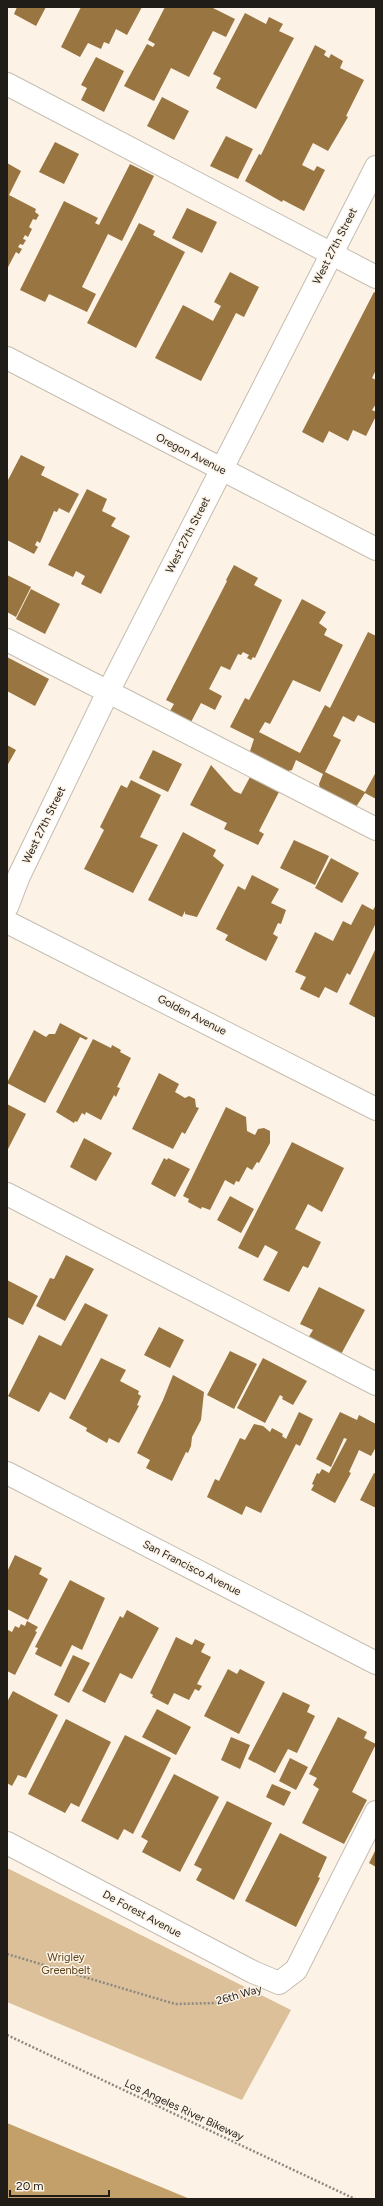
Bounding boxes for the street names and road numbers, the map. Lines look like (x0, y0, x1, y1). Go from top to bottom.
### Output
street label: West 27th Street (310, 206, 360, 286)
street label: Oregon Avenue (154, 431, 228, 477)
street label: West 27th Street (163, 495, 213, 575)
street label: West 27th Street (20, 784, 68, 866)
street label: Golden Avenue (155, 992, 229, 1038)
street label: San Francisco Avenue (141, 1538, 243, 1598)
street label: De Forest Avenue (100, 1888, 184, 1940)
street label: 26th Way (215, 1982, 263, 2008)
street label: Los Angeles River Bikeway (122, 2077, 246, 2143)

